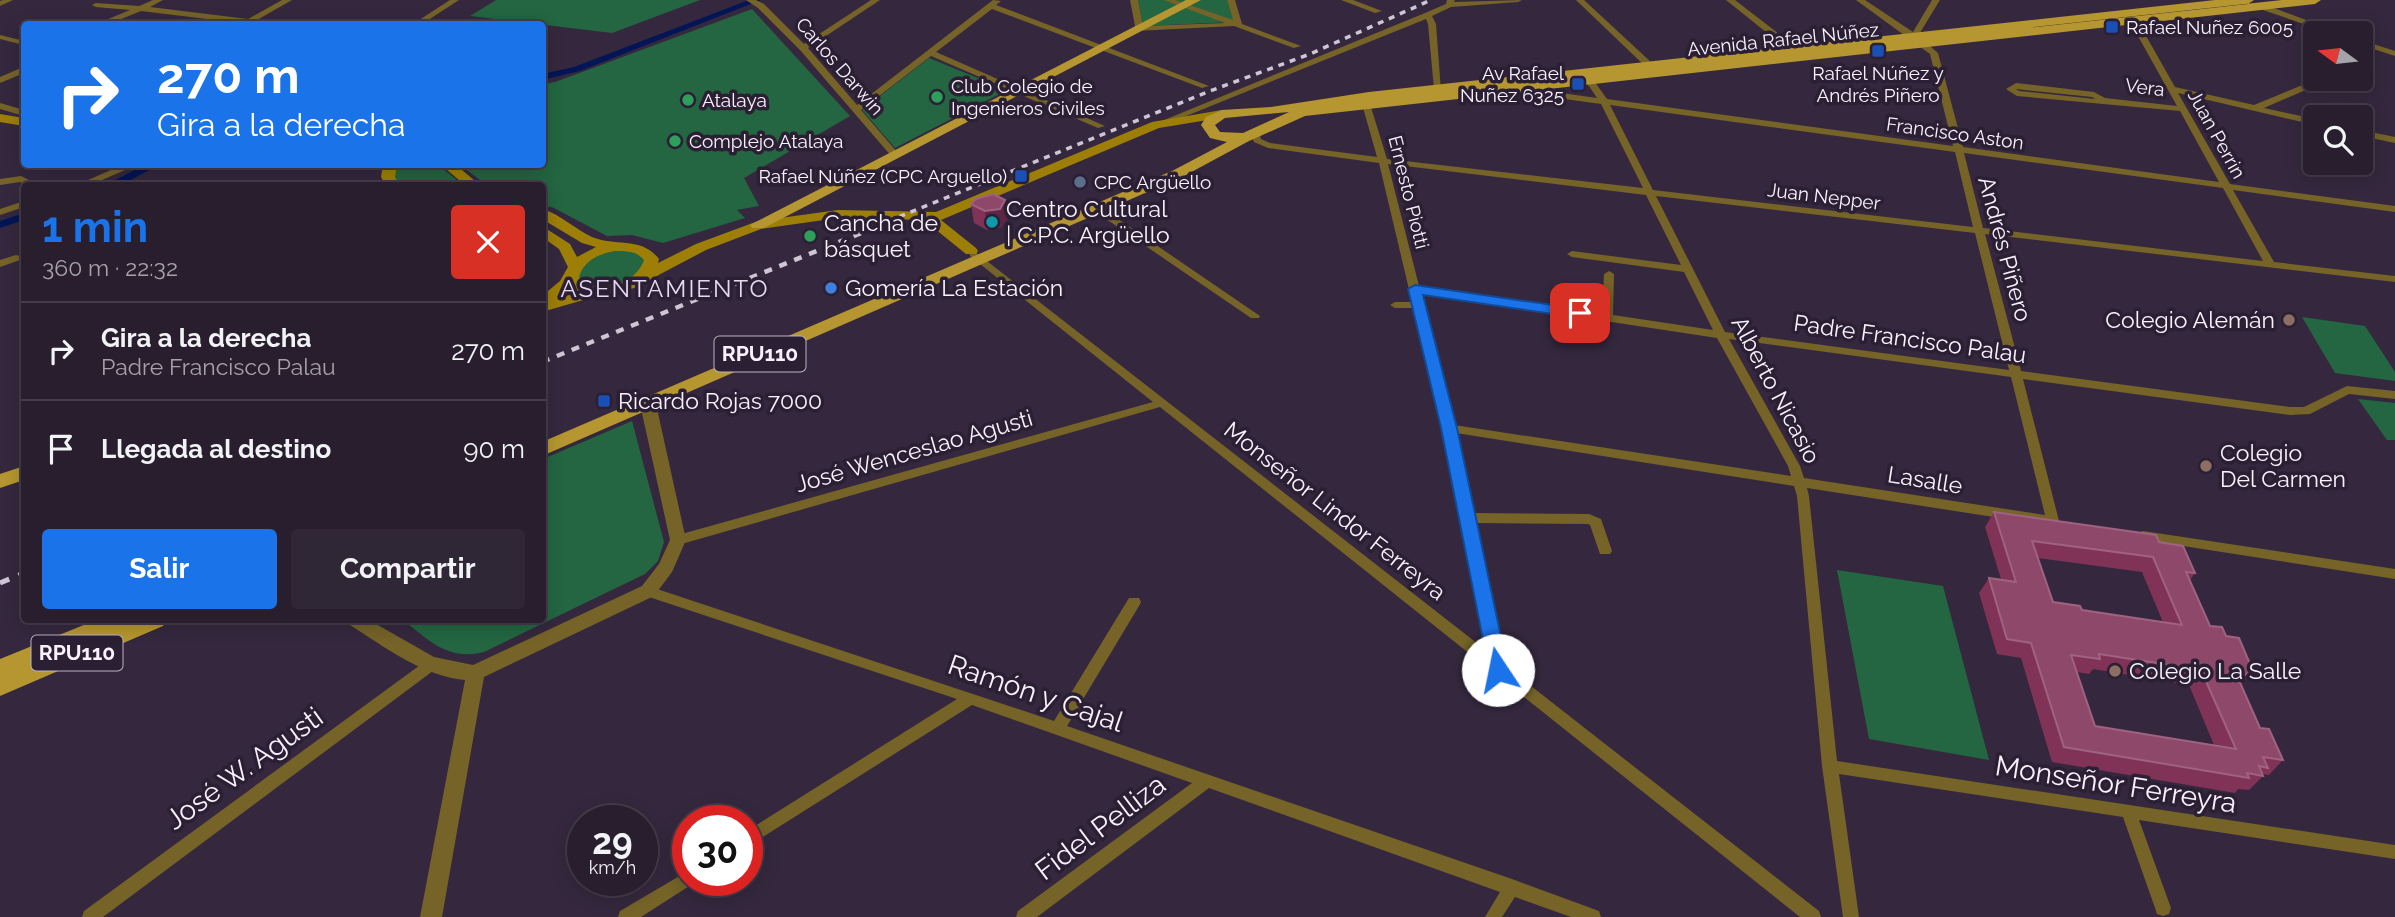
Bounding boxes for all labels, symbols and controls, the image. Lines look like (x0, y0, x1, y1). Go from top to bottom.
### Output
street label: Carlos Darwin (792, 13, 888, 119)
place label: Rafael Nuñez 6005 (2126, 16, 2293, 38)
street label: Avenida Rafael Núñez (1686, 18, 1880, 60)
marker: Rafael Nuñez 6005 (2104, 19, 2120, 35)
north arrow (2303, 21, 2373, 91)
map controls (2303, 21, 2373, 175)
marker: Rafael Núñez y Andrés Piñero (1870, 43, 1886, 59)
text: 270 m (157, 47, 300, 104)
icon: right (42, 49, 133, 140)
place label: Av Rafael Nuñez 6325 (1460, 62, 1565, 106)
place label: Rafael Núñez y Andrés Piñero (1812, 62, 1944, 106)
street label: Vera (2124, 74, 2166, 100)
place label: Club Colegio de Ingenieros Civiles (951, 75, 1105, 119)
marker: Av Rafael Nuñez 6325 (1570, 76, 1586, 92)
street label: Juan Perrin (2184, 86, 2250, 182)
place label: Atalaya (702, 89, 767, 111)
marker: Club Colegio de Ingenieros Civiles (929, 89, 945, 105)
marker: Atalaya (680, 92, 696, 108)
button: search (2303, 105, 2373, 175)
text: Gira a la derecha (157, 106, 405, 143)
street label: Francisco Aston (1885, 112, 2025, 154)
place label: Complejo Atalaya (689, 130, 843, 152)
marker: Complejo Atalaya (667, 133, 683, 149)
street label: Ernesto Piotti (1384, 133, 1434, 251)
place label: Rafael Núñez (CPC Arguello) (758, 165, 1007, 187)
marker: Rafael Núñez (CPC Arguello) (1013, 168, 1029, 184)
place label: CPC Argüello (1094, 171, 1211, 193)
street label: Andrés Piñero (1973, 173, 2038, 324)
marker: CPC Argüello (1072, 174, 1088, 190)
street label: Juan Nepper (1766, 178, 1882, 214)
place label: Centro Cultural | C.P.C. Argüello (1006, 195, 1170, 248)
text: 1 min (42, 203, 148, 252)
button: close (451, 205, 525, 279)
place label: Cancha de básquet (824, 209, 938, 262)
marker: Centro Cultural | C.P.C. Argüello (984, 214, 1000, 230)
marker: Cancha de básquet (802, 228, 818, 244)
text: 360 m · 22:32 (42, 254, 178, 281)
district label: ASENTAMIENTO (560, 274, 770, 303)
place label: Gomería La Estación (845, 274, 1063, 301)
marker: Gomería La Estación (823, 280, 839, 296)
pin (1550, 283, 1610, 343)
icon: arrive (1561, 294, 1599, 332)
place label: Colegio Alemán (2105, 306, 2275, 333)
street label: Padre Francisco Palau (1792, 309, 2028, 368)
street label: Alberto Nicasio (1726, 312, 1826, 468)
marker: Colegio Alemán (2281, 312, 2297, 328)
text: Gira a la derecha (101, 323, 311, 353)
icon: right (42, 332, 80, 370)
text: 270 m (451, 336, 525, 366)
road number: RPU110 (714, 336, 806, 372)
text: Padre Francisco Palau (101, 353, 336, 380)
place label: Ricardo Rojas 7000 (618, 387, 822, 414)
marker: Ricardo Rojas 7000 (596, 393, 612, 409)
street label: José Wenceslao Agusti (792, 404, 1035, 497)
street label: Monseñor Lindor Ferreyra (1219, 416, 1451, 605)
icon: arrive (42, 430, 80, 468)
text: Llegada al destino (101, 434, 331, 464)
text: 90 m (463, 434, 525, 464)
place label: Colegio Del Carmen (2220, 439, 2346, 492)
marker: Colegio Del Carmen (2198, 458, 2214, 474)
street label: Lasalle (1886, 460, 1965, 499)
button: Salir (42, 529, 277, 609)
button: Compartir (291, 529, 525, 609)
position arrow (1461, 633, 1535, 707)
road number: RPU110 (32, 636, 122, 670)
street label: Ramón y Cajal (944, 648, 1128, 739)
place label: Colegio La Salle (2129, 657, 2301, 684)
marker: Colegio La Salle (2107, 663, 2123, 679)
street label: José W. Agusti (159, 700, 329, 836)
street label: Monseñor Ferreyra (1993, 749, 2239, 820)
street label: Fidel Pelliza (1029, 768, 1172, 887)
speed limit sign: 30 (672, 805, 763, 896)
text: 29 (592, 821, 633, 862)
text: km/h (589, 857, 636, 878)

